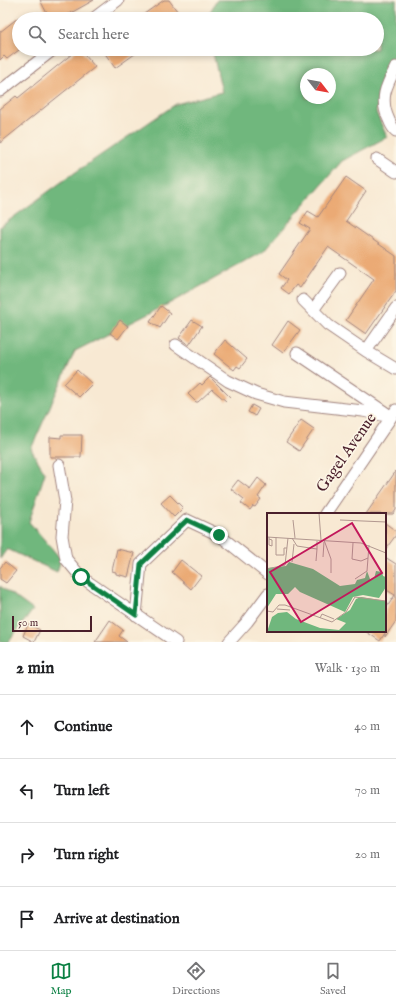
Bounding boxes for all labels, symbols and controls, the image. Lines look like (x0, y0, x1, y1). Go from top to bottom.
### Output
search box (12, 12, 384, 56)
icon: search (26, 23, 48, 45)
text: Search here (58, 25, 129, 44)
north arrow (300, 68, 336, 104)
street label: Gagel Avenue (312, 409, 382, 497)
inset map (267, 513, 386, 632)
route end (210, 526, 228, 544)
route start (72, 568, 90, 586)
scale bar (12, 614, 92, 633)
text: 50 m (18, 616, 38, 630)
text: 2 min (16, 658, 54, 679)
text: Walk · 130 m (315, 660, 380, 677)
icon: ahead (16, 716, 38, 738)
text: Continue (54, 717, 112, 736)
text: 40 m (354, 718, 380, 735)
icon: left (16, 780, 38, 802)
text: Turn left (54, 781, 110, 800)
text: 70 m (355, 782, 380, 799)
icon: right (16, 844, 38, 866)
text: Turn right (54, 845, 119, 864)
text: 20 m (355, 846, 380, 863)
icon: arrive (16, 908, 38, 930)
text: Arrive at destination (54, 909, 180, 928)
tab: Map (50, 960, 72, 998)
tab: Directions (172, 960, 220, 998)
tab: Saved (320, 960, 346, 998)

